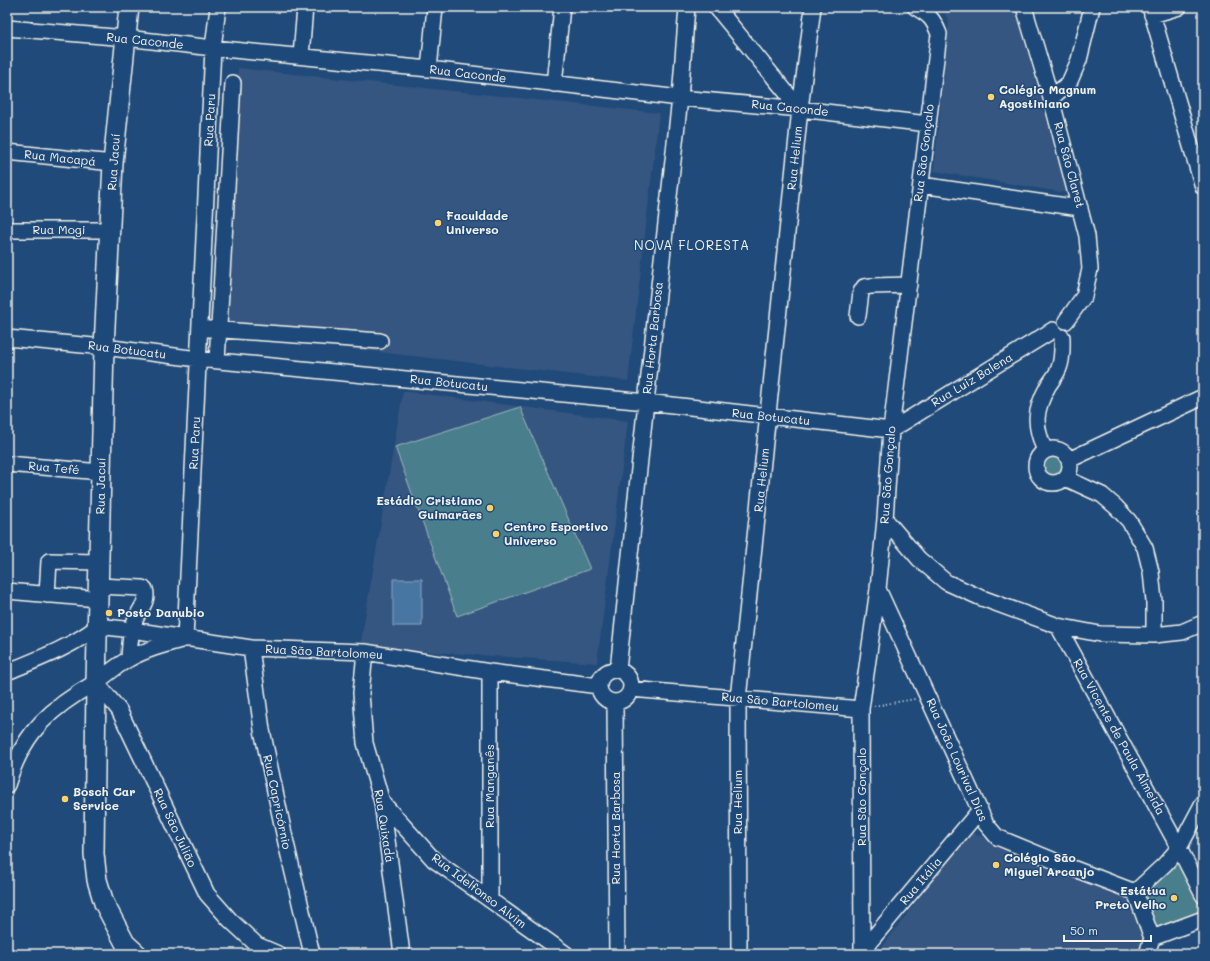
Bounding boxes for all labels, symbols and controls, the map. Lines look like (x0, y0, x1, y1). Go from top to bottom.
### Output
street label: Rua Caconde (106, 28, 184, 52)
street label: Rua Caconde (429, 60, 508, 86)
place label: Colégio Magnum Agostiniano (999, 81, 1096, 111)
marker: Colégio Magnum Agostiniano (986, 92, 996, 102)
street label: Rua Paru (200, 93, 218, 147)
street label: Rua Caconde (751, 95, 829, 119)
street label: Rua São Gonçalo (909, 103, 937, 203)
street label: Rua São Claret (1051, 120, 1089, 210)
street label: Rua Helium (783, 125, 805, 191)
street label: Rua Jacuí (103, 133, 123, 191)
street label: Rua Macapá (23, 145, 97, 169)
place label: Faculdade Universo (446, 207, 508, 237)
marker: Faculdade Universo (433, 218, 443, 228)
street label: Rua Mogi (33, 221, 85, 237)
district label: NOVA FLORESTA (634, 236, 750, 253)
street label: Rua Horta Barbosa (638, 281, 666, 395)
street label: Rua Botucatu (87, 336, 167, 362)
street label: Rua Luiz Balena (928, 349, 1015, 410)
street label: Rua Botucatu (409, 370, 489, 394)
street label: Rua Botucatu (731, 404, 811, 428)
street label: Rua Paru (185, 416, 203, 470)
street label: Rua São Gonçalo (876, 425, 898, 524)
street label: Rua Helium (750, 447, 772, 513)
street label: Rua Tefé (28, 457, 80, 477)
street label: Rua Jacuí (92, 457, 109, 515)
place label: Estádio Cristiano Guimarães (376, 492, 482, 522)
marker: Estádio Cristiano Guimarães (485, 503, 495, 513)
place label: Centro Esportivo Universo (504, 518, 608, 548)
marker: Centro Esportivo Universo (491, 529, 501, 539)
place label: Posto Danubio (117, 604, 204, 620)
marker: Posto Danubio (104, 608, 114, 618)
street label: Rua São Bartolomeu (265, 640, 383, 662)
street label: Rua Vicente de Paula Almeida (1070, 656, 1170, 817)
street label: Rua São Bartolomeu (721, 688, 839, 714)
street label: Rua João Lourival Dias (923, 695, 992, 824)
street label: Rua Manganês (481, 744, 497, 828)
street label: Rua São Gonçalo (853, 748, 869, 846)
street label: Rua Capricórnio (260, 753, 296, 851)
street label: Rua Helium (729, 770, 745, 834)
street label: Rua Horta Barbosa (607, 772, 623, 884)
place label: Bosch Car Service (73, 783, 135, 813)
street label: Rua São Julião (151, 786, 201, 870)
street label: Rua Quixadá (371, 788, 399, 864)
marker: Bosch Car Service (60, 794, 70, 804)
street label: Rua Idelfonso Alvim (429, 849, 530, 931)
place label: Colégio São Miguel Arcanjo (1004, 849, 1094, 879)
street label: Rua Itália (896, 853, 945, 908)
marker: Colégio São Miguel Arcanjo (991, 860, 1001, 870)
place label: Estátua Preto Velho (1095, 882, 1166, 912)
marker: Estátua Preto Velho (1169, 893, 1179, 903)
scale bar (1064, 917, 1151, 943)
text: 50 m (1070, 922, 1098, 938)

